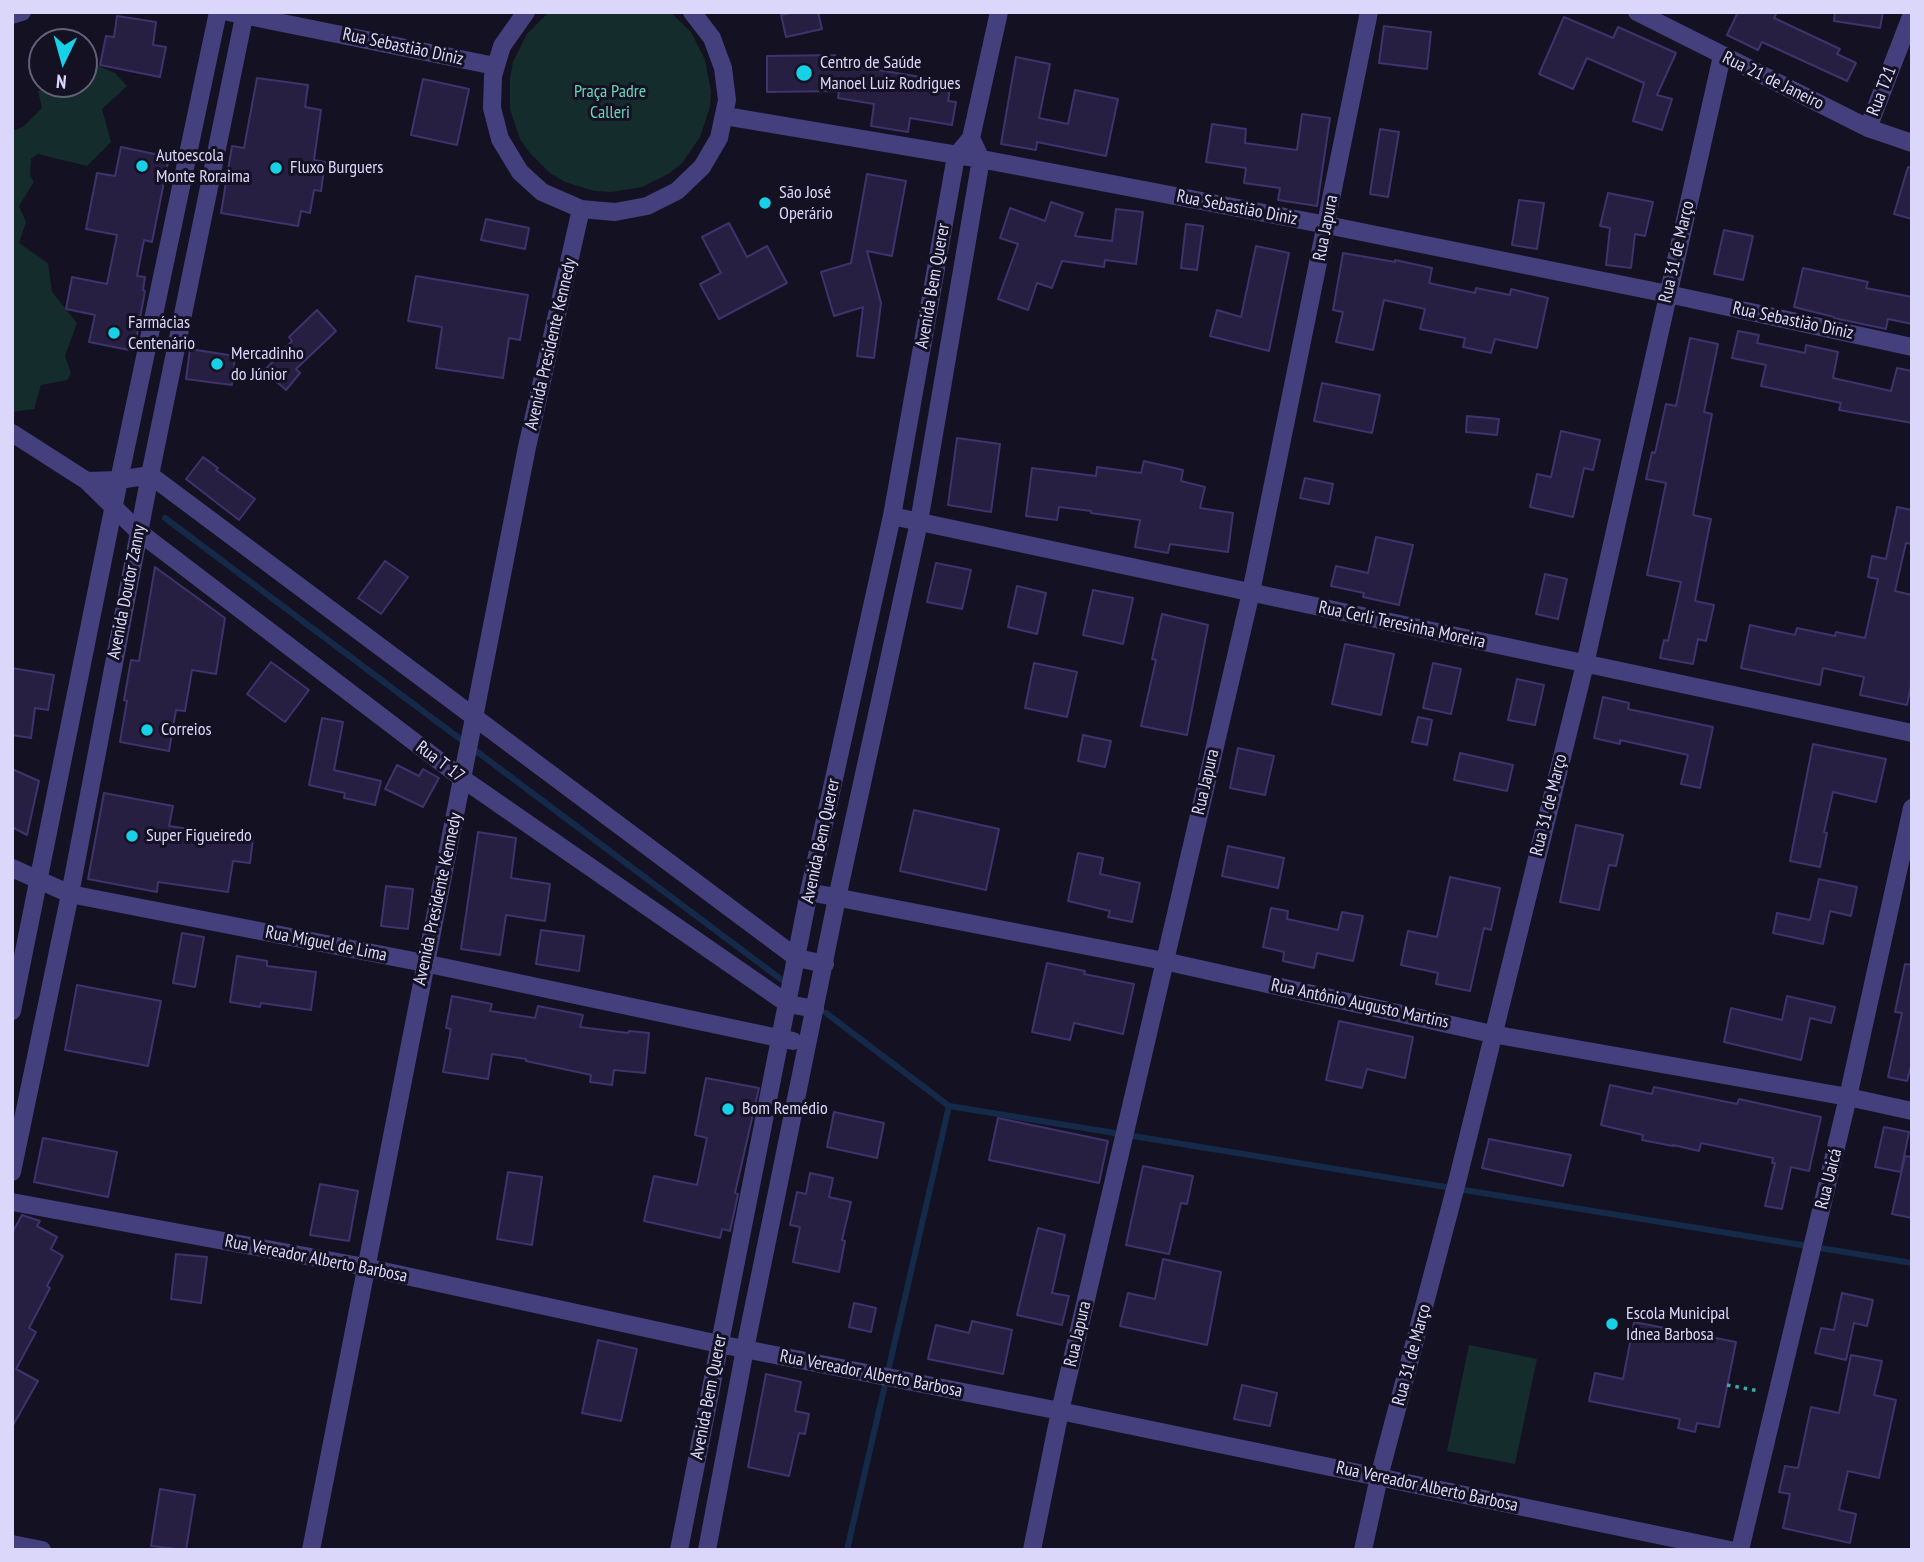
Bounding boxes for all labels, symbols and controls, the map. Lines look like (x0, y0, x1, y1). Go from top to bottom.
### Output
street label: Rua Sebastião Diniz (341, 24, 465, 70)
north arrow (28, 28, 98, 98)
street label: Rua 21 de Janeiro (1719, 47, 1827, 115)
place label: Centro de Saúde Manoel Luiz Rodrigues (820, 52, 960, 94)
marker: Centro de Saúde Manoel Luiz Rodrigues (794, 63, 814, 83)
street label: Rua T21 (1863, 63, 1901, 119)
text: N (55, 70, 68, 94)
park label: Praça Padre Calleri (574, 81, 646, 124)
place label: Autoescola Monte Roraima (156, 145, 250, 188)
place label: Fluxo Burguers (290, 157, 383, 179)
marker: Autoescola Monte Roraima (134, 158, 150, 174)
marker: Fluxo Burguers (268, 160, 284, 176)
place label: São José Operário (779, 182, 833, 224)
street label: Rua Sebastião Diniz (1175, 186, 1299, 230)
street label: Rua Japura (1309, 193, 1343, 263)
marker: São José Operário (757, 195, 773, 211)
street label: Rua 31 de Março (1655, 199, 1699, 305)
street label: Avenida Bem Querer (911, 222, 955, 350)
street label: Avenida Presidente Kennedy (521, 256, 581, 432)
street label: Rua Sebastião Diniz (1731, 298, 1855, 344)
place label: Farmácias Centenário (128, 312, 195, 354)
marker: Farmácias Centenário (106, 325, 122, 341)
place label: Mercadinho do Júnior (231, 343, 304, 386)
marker: Mercadinho do Júnior (209, 356, 225, 372)
street label: Avenida Doutor Zanny (103, 523, 151, 661)
street label: Rua Cerli Teresinha Moreira (1317, 597, 1487, 653)
place label: Correios (161, 719, 212, 741)
marker: Correios (139, 722, 155, 738)
street label: Rua T 17 (411, 737, 469, 787)
street label: Rua Japura (1188, 747, 1224, 817)
street label: Rua 31 de Março (1526, 752, 1572, 858)
street label: Avenida Bem Querer (797, 777, 845, 905)
street label: Avenida Presidente Kennedy (409, 811, 467, 987)
place label: Super Figueiredo (146, 825, 252, 847)
marker: Super Figueiredo (124, 828, 140, 844)
street label: Rua Miguel de Lima (263, 922, 389, 966)
street label: Rua Antônio Augusto Martins (1269, 975, 1451, 1033)
place label: Bom Remédio (742, 1098, 828, 1120)
marker: Bom Remédio (720, 1101, 736, 1117)
street label: Rua Uaicá (1811, 1147, 1847, 1211)
street label: Rua Vereador Alberto Barbosa (223, 1231, 409, 1287)
street label: Rua Japura (1060, 1299, 1096, 1369)
street label: Rua 31 de Março (1388, 1302, 1436, 1408)
place label: Escola Municipal Idnea Barbosa (1626, 1303, 1730, 1346)
marker: Escola Municipal Idnea Barbosa (1604, 1316, 1620, 1332)
street label: Avenida Bem Querer (686, 1333, 732, 1461)
street label: Rua Vereador Alberto Barbosa (778, 1346, 964, 1402)
street label: Rua Vereador Alberto Barbosa (1334, 1457, 1520, 1517)

